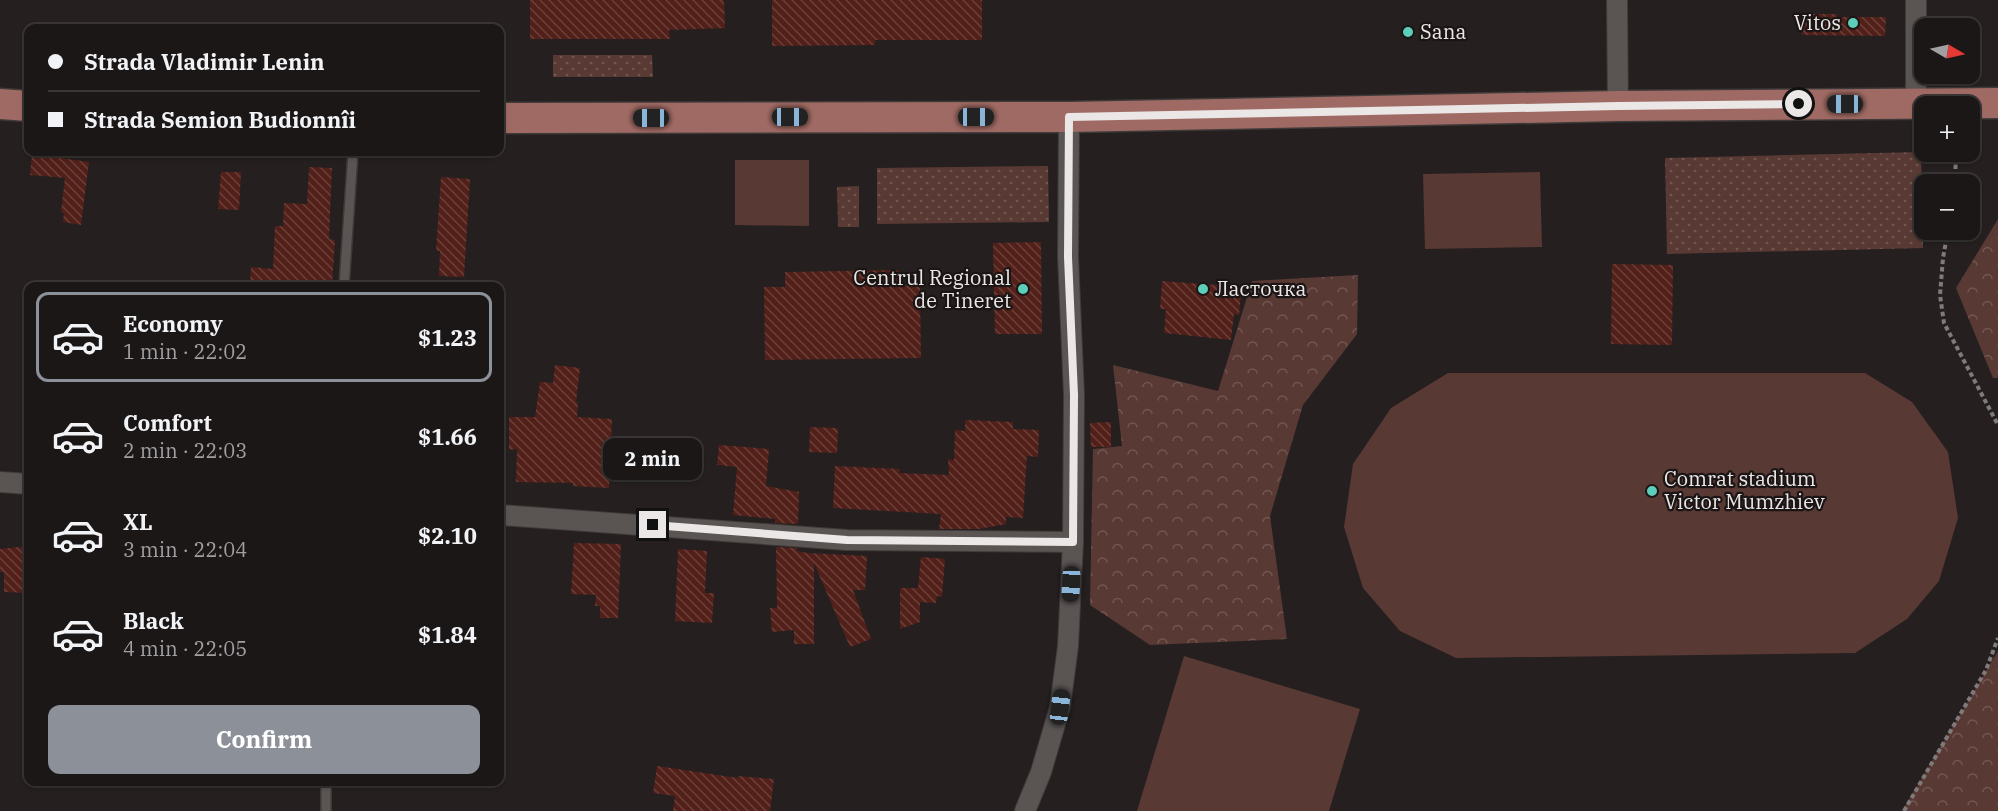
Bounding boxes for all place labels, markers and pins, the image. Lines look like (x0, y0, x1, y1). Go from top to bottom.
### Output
place label: Vitos (1794, 9, 1841, 36)
marker: Vitos (1846, 16, 1860, 30)
place label: Sana (1420, 18, 1466, 45)
marker: Sana (1401, 25, 1415, 39)
place label: Centrul Regional de Tineret (853, 264, 1011, 314)
place label: Ласточка (1215, 275, 1306, 302)
marker: Centrul Regional de Tineret (1016, 282, 1030, 296)
marker: Ласточка (1196, 282, 1210, 296)
place label: Comrat stadium Victor Mumzhiev (1664, 465, 1825, 515)
marker: Comrat stadium Victor Mumzhiev (1645, 484, 1659, 498)

